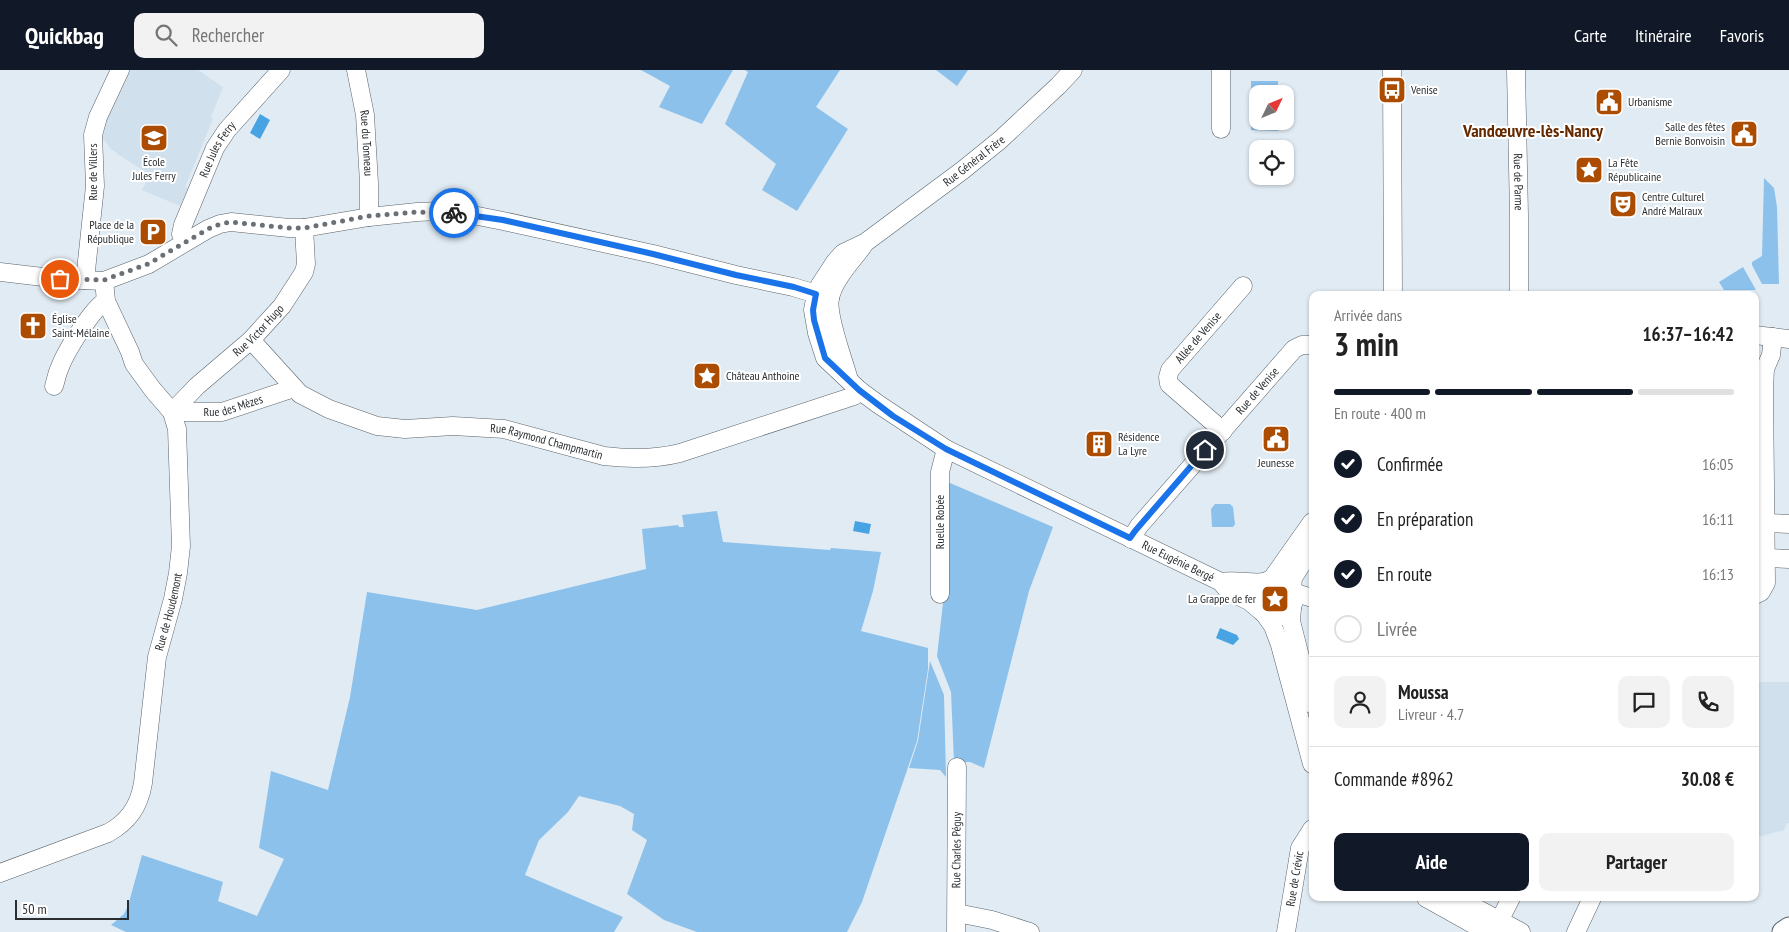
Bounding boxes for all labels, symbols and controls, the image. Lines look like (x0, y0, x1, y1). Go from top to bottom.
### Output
search box (134, 13, 484, 58)
text: Quickbag (25, 20, 104, 51)
icon: search (152, 21, 180, 49)
text: Rechercher (192, 23, 264, 47)
text: Carte (1574, 24, 1607, 47)
text: Itinéraire (1635, 24, 1692, 47)
text: Favoris (1720, 24, 1764, 47)
bus stop icon: Venise (1377, 75, 1407, 105)
place label: Venise (1410, 82, 1438, 97)
north arrow (1249, 85, 1294, 130)
map controls (1249, 85, 1294, 185)
public building icon: Urbanisme (1594, 87, 1624, 117)
place label: Urbanisme (1628, 94, 1672, 109)
street label: Rue du Tonneau (357, 109, 377, 176)
street label: Rue Jules Ferry (196, 117, 239, 180)
district label: Vandœuvre-lès-Nancy (1462, 119, 1604, 142)
place label: Salle des fêtes Bernie Bonvoisin (1655, 119, 1725, 148)
public building icon: Salle des fêtes Bernie Bonvoisin (1729, 119, 1759, 149)
school or university icon: École Jules Ferry (139, 123, 169, 153)
street label: Rue Général Frère (940, 132, 1008, 189)
button: locate (1249, 140, 1294, 185)
street label: Rue de Villers (85, 144, 100, 200)
street label: Rue de Parme (1511, 153, 1527, 211)
place label: École Jules Ferry (131, 154, 176, 183)
place icon: La Fête Républicaine (1574, 155, 1604, 185)
place label: La Fête Républicaine (1608, 155, 1661, 184)
courier (429, 188, 479, 238)
theatre icon: Centre Culturel André Malraux (1608, 189, 1638, 219)
place label: Centre Culturel André Malraux (1642, 189, 1705, 218)
icon: bike (440, 199, 468, 227)
place label: Place de la République (87, 217, 134, 246)
parking icon: Place de la République (138, 217, 168, 247)
pin (39, 258, 81, 300)
icon: bag (46, 265, 74, 293)
street label: Rue Victor Hugo (229, 301, 287, 359)
text: Arrivée dans (1334, 305, 1402, 325)
street label: Allée de Venise (1172, 308, 1224, 366)
church icon: Église Saint-Mélaine (18, 311, 48, 341)
place label: Église Saint-Mélaine (52, 311, 109, 340)
text: 16:37–16:42 (1642, 322, 1734, 346)
text: 3 min (1334, 323, 1399, 365)
place icon: Château Anthoine (692, 361, 722, 391)
street label: Rue de Venise (1232, 364, 1282, 417)
place label: Château Anthoine (726, 368, 800, 383)
street label: Rue des Mèzes (203, 391, 265, 419)
text: En route · 400 m (1334, 403, 1426, 423)
street label: Rue Raymond Champmartin (490, 420, 605, 462)
public building icon: Jeunesse (1261, 424, 1291, 454)
building icon: Résidence La Lyre (1084, 429, 1114, 459)
place label: Résidence La Lyre (1118, 429, 1159, 458)
pin (1184, 429, 1226, 471)
icon: home (1191, 436, 1219, 464)
icon: check (1334, 450, 1362, 478)
text: Confirmée (1377, 452, 1443, 476)
text: 16:05 (1702, 454, 1734, 474)
place label: Jeunesse (1257, 455, 1294, 470)
street label: Ruelle Robée (932, 495, 947, 549)
icon: check (1334, 505, 1362, 533)
text: En préparation (1377, 507, 1473, 531)
text: 16:11 (1702, 509, 1734, 529)
street label: Rue Eugénie Bergé (1140, 537, 1217, 585)
icon: check (1334, 560, 1362, 588)
text: En route (1377, 562, 1432, 586)
text: 16:13 (1702, 564, 1734, 584)
street label: Rue de Houdemont (151, 571, 185, 652)
place icon: La Grappe de fer (1260, 584, 1290, 614)
place label: La Grappe de fer (1188, 591, 1257, 606)
text: Livrée (1377, 617, 1417, 641)
button: person (1334, 676, 1386, 728)
button: chat (1618, 676, 1670, 728)
button: phone (1682, 676, 1734, 728)
text: Moussa (1398, 680, 1449, 704)
text: Livreur · 4.7 (1398, 704, 1464, 724)
text: Commande #8962 (1334, 767, 1454, 791)
text: 30.08 € (1681, 767, 1734, 791)
street label: Rue Charles Péguy (948, 811, 964, 888)
button: Aide (1334, 833, 1529, 891)
button: Partager (1539, 833, 1734, 891)
street label: Rue de Crévic (1282, 849, 1307, 908)
scale bar (15, 897, 129, 920)
text: 50 m (22, 900, 47, 918)

